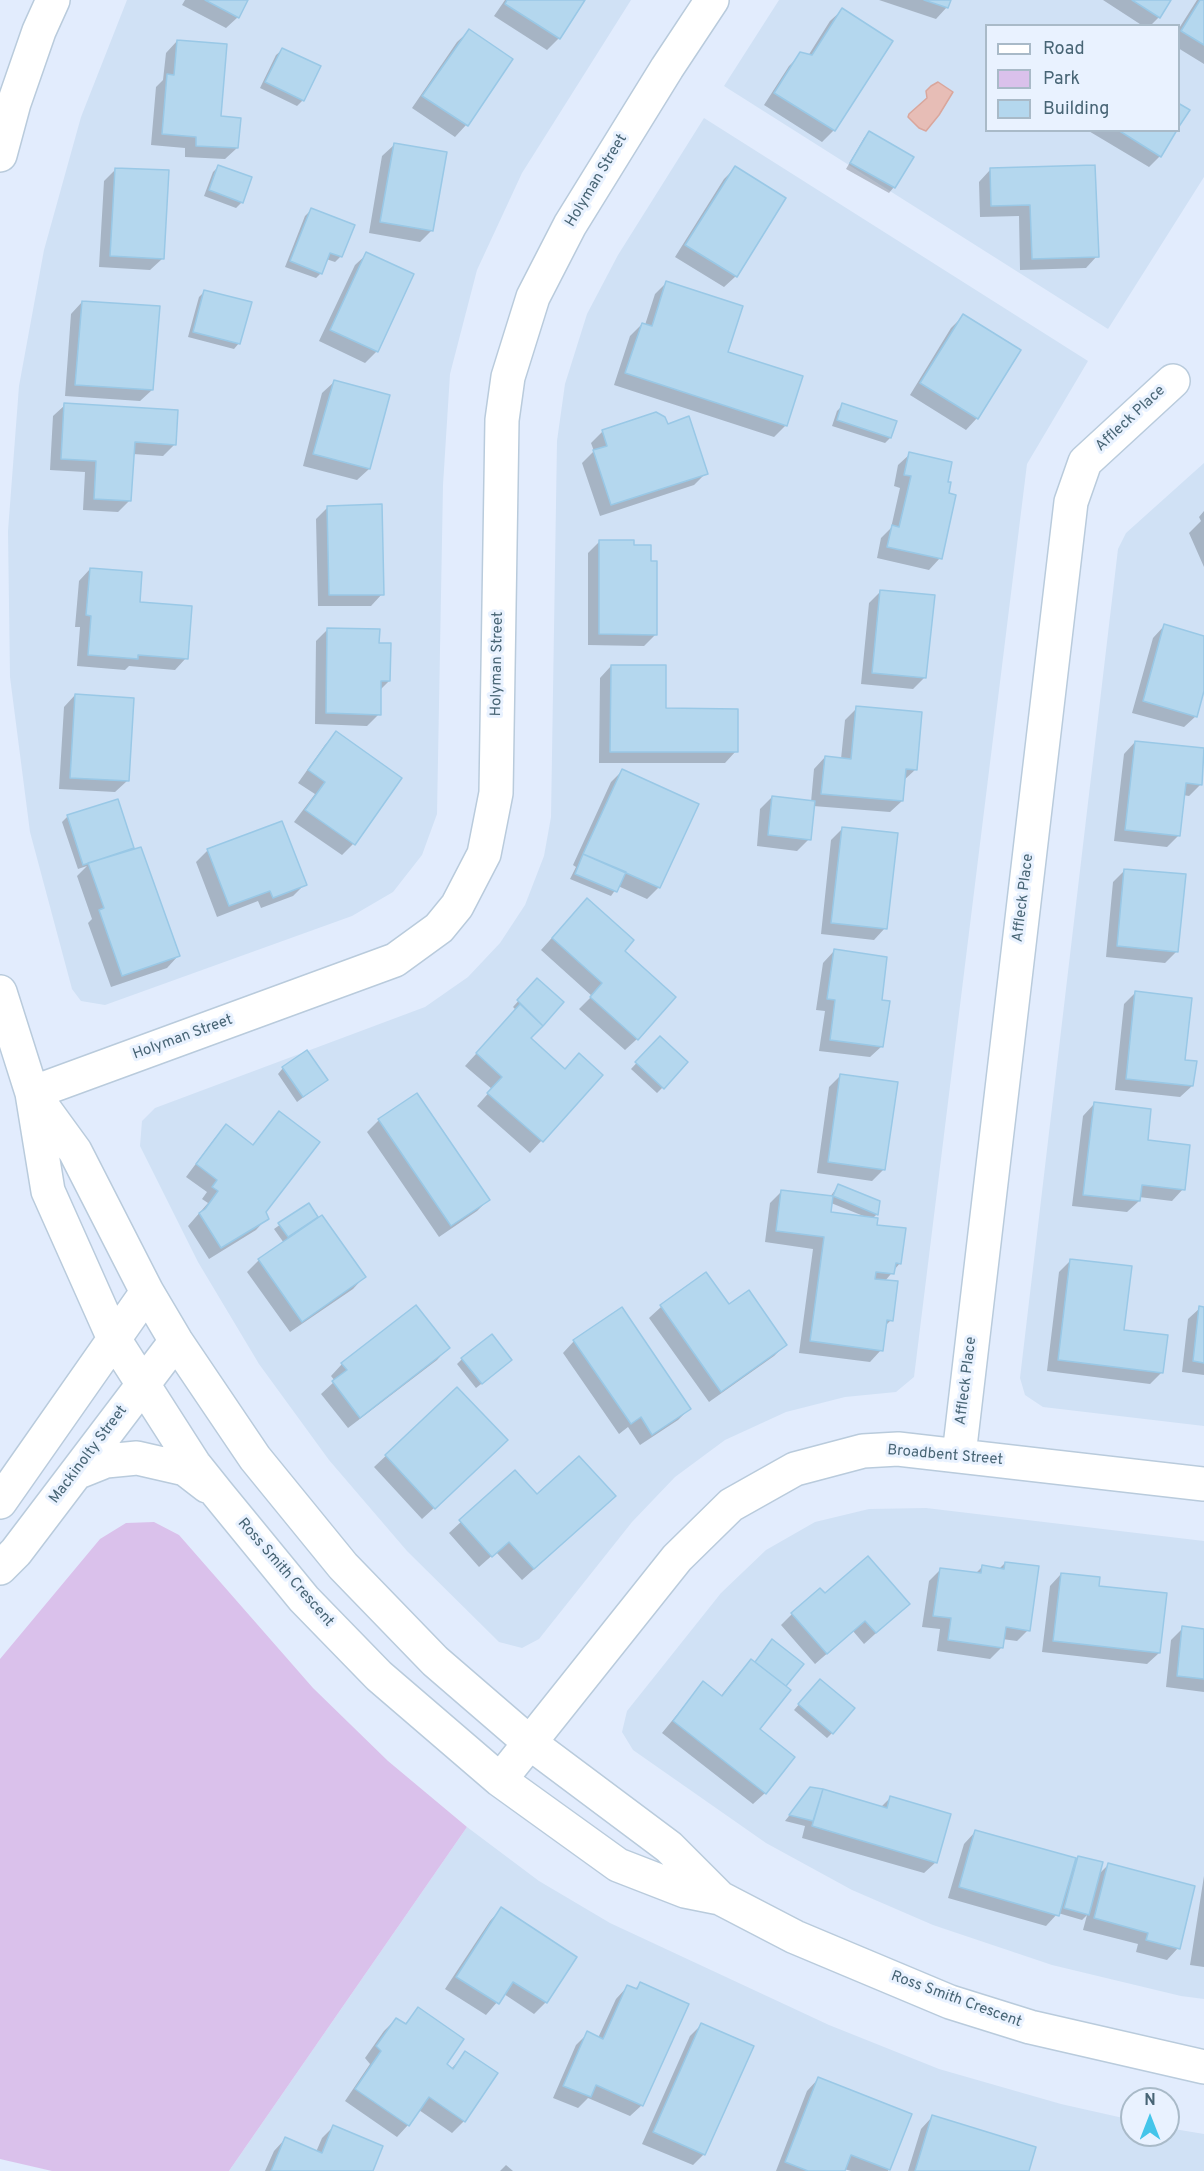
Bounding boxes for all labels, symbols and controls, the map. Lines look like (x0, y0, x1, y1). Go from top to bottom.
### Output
legend (985, 24, 1180, 132)
text: Road (1043, 38, 1085, 61)
text: Park (1043, 68, 1080, 91)
text: Building (1043, 98, 1109, 121)
street label: Holyman Street (562, 131, 632, 231)
street label: Affleck Place (1092, 382, 1170, 456)
street label: Holyman Street (488, 611, 508, 717)
street label: Affleck Place (1010, 853, 1038, 943)
street label: Holyman Street (131, 1012, 235, 1064)
street label: Affleck Place (953, 1336, 981, 1426)
street label: Mackinolty Street (46, 1402, 132, 1508)
street label: Broadbent Street (886, 1442, 1004, 1470)
street label: Ross Smith Crescent (233, 1515, 337, 1631)
street label: Ross Smith Crescent (888, 1968, 1024, 2032)
north arrow (1120, 2087, 1180, 2147)
text: N (1144, 2091, 1156, 2111)

